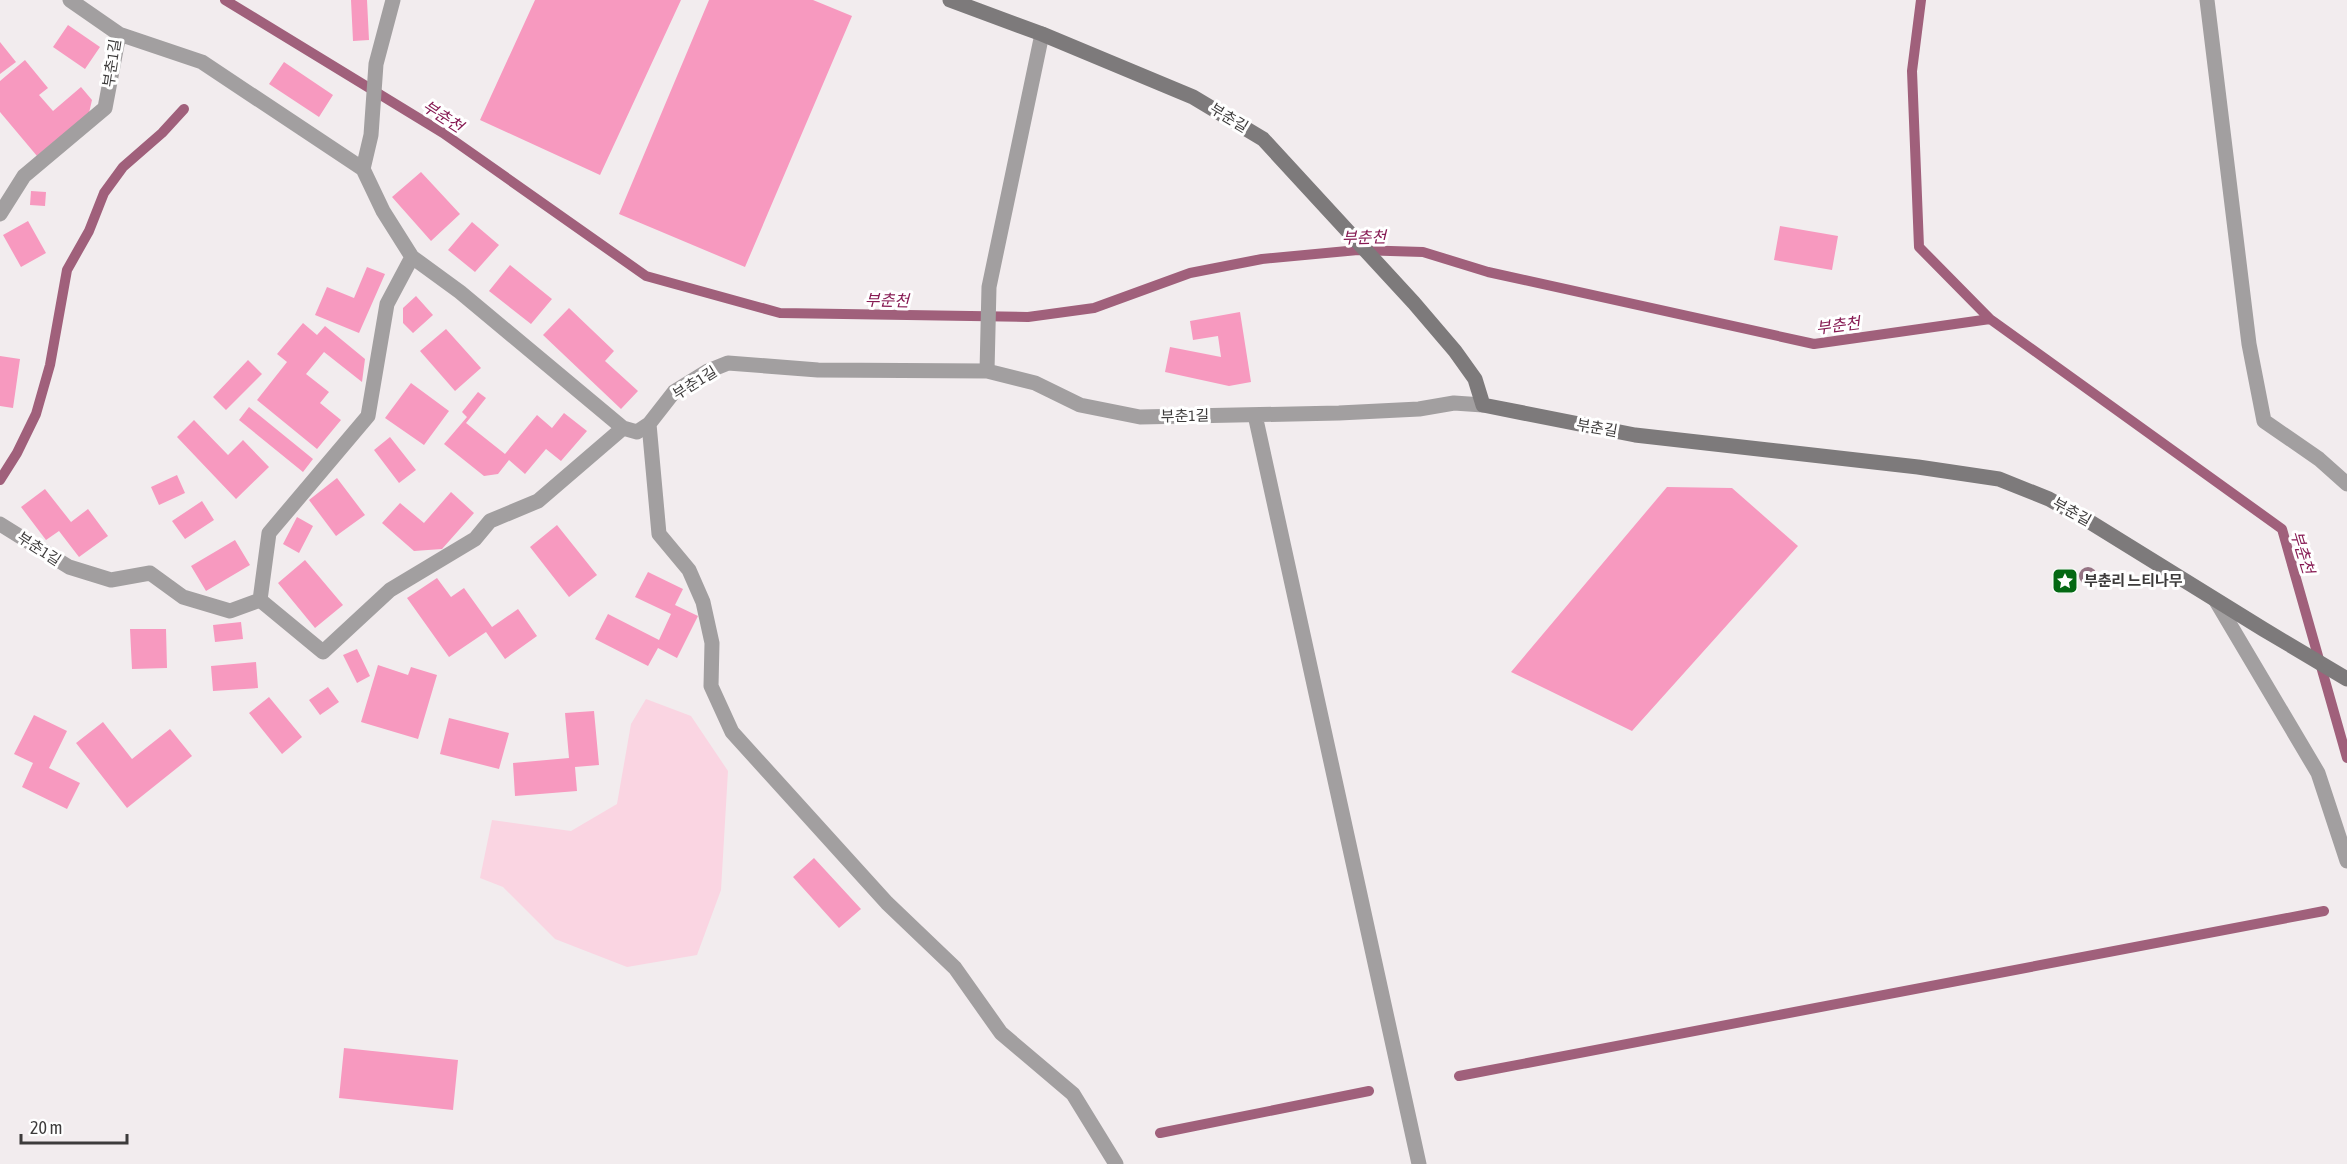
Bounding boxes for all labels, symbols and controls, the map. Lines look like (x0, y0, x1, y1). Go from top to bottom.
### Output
street label: 부춘1길 (99, 38, 124, 88)
water label: 부춘천 (420, 96, 468, 137)
street label: 부춘길 (1207, 100, 1251, 136)
water label: 부춘천 (1342, 228, 1389, 246)
water label: 부춘천 (865, 291, 912, 309)
water label: 부춘천 (1815, 313, 1863, 337)
street label: 부춘1길 (670, 363, 720, 403)
street label: 부춘1길 (1161, 407, 1209, 424)
street label: 부춘길 (1575, 416, 1619, 439)
street label: 부춘길 (2050, 494, 2094, 529)
street label: 부춘1길 (14, 528, 64, 569)
water label: 부춘천 (2288, 528, 2319, 578)
place icon: 부춘리 느티나무 (2050, 566, 2080, 596)
place label: 부춘리 느티나무 (2084, 572, 2183, 589)
scale bar (21, 1107, 128, 1145)
text: 20 m (30, 1117, 62, 1138)

